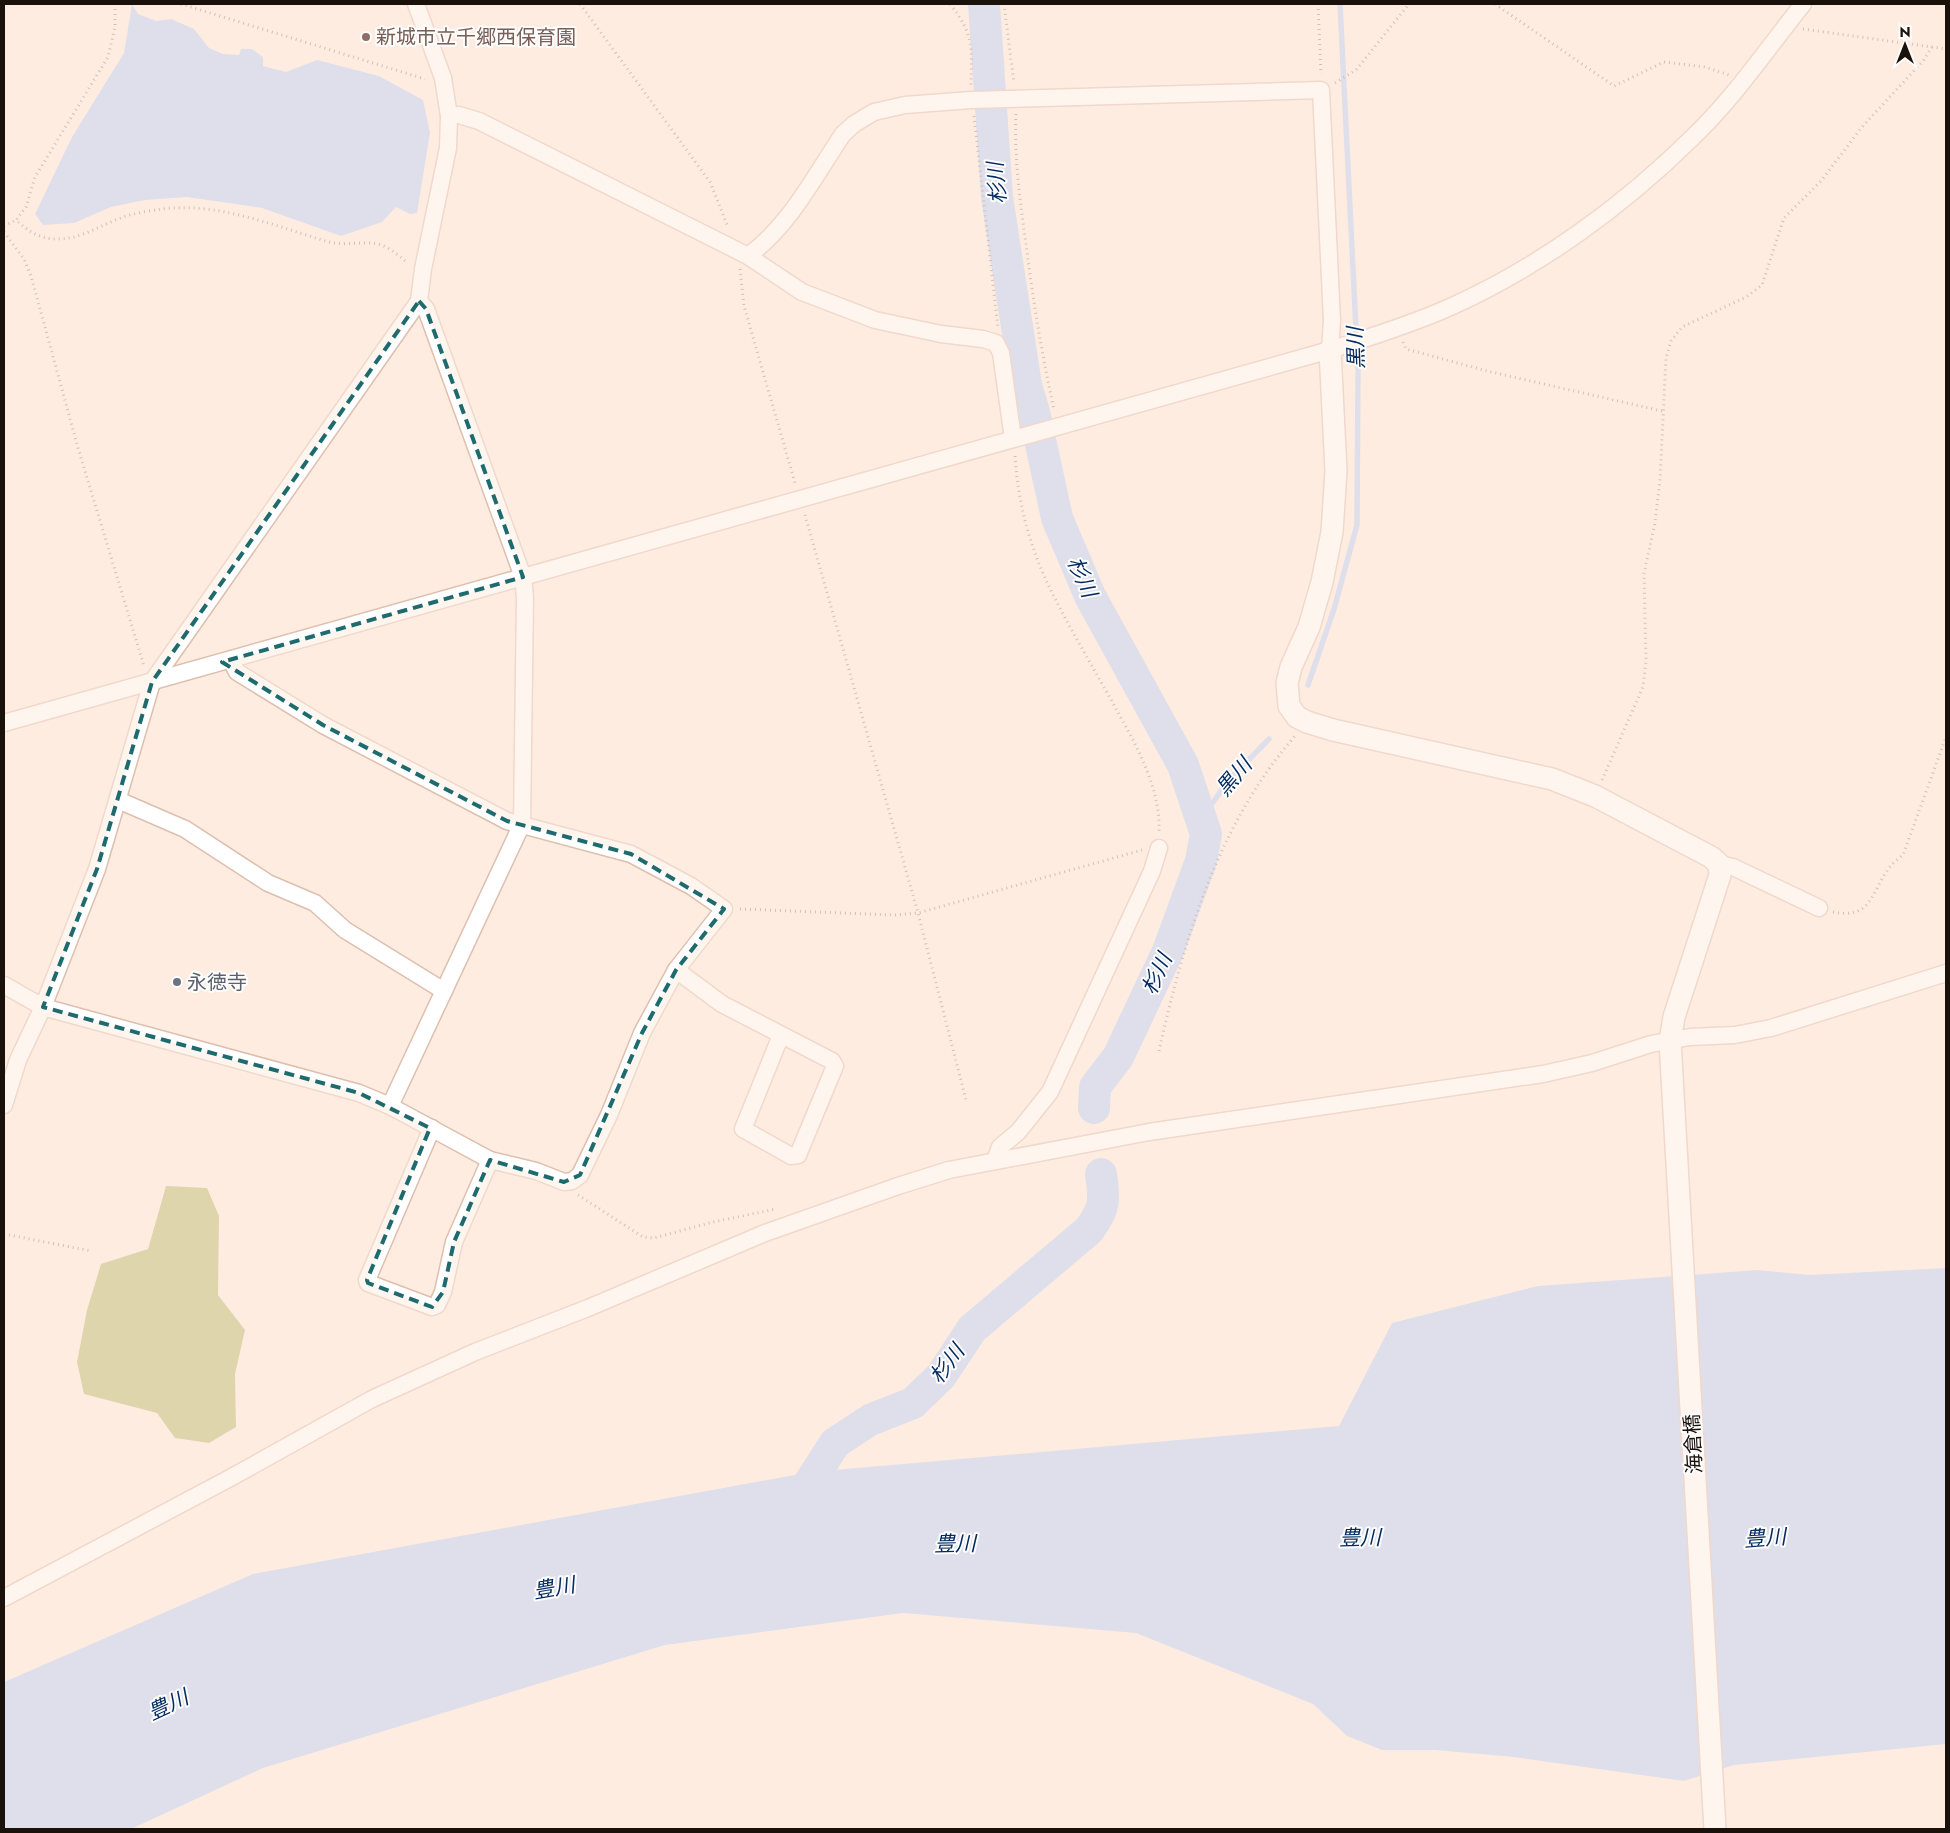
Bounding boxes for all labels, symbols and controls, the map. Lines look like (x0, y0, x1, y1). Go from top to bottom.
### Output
north arrow (1880, 20, 1930, 70)
text: N (1899, 22, 1911, 42)
place label: 新城市立千郷西保育園 (376, 23, 576, 52)
marker: 新城市立千郷西保育園 (360, 31, 372, 43)
water label: 杉川 (980, 159, 1014, 205)
water label: 黒川 (1340, 324, 1372, 370)
water label: 杉川 (1060, 552, 1105, 604)
water label: 黒川 (1209, 750, 1260, 803)
water label: 杉川 (1135, 947, 1180, 999)
place label: 永徳寺 (187, 968, 247, 997)
marker: 永徳寺 (171, 976, 183, 988)
water label: 杉川 (922, 1337, 973, 1390)
street label: 海倉橋 (1677, 1413, 1710, 1475)
water label: 豊川 (1743, 1521, 1789, 1554)
water label: 豊川 (1339, 1523, 1383, 1553)
water label: 豊川 (934, 1529, 978, 1559)
water label: 豊川 (531, 1569, 579, 1606)
water label: 豊川 (143, 1682, 195, 1727)

